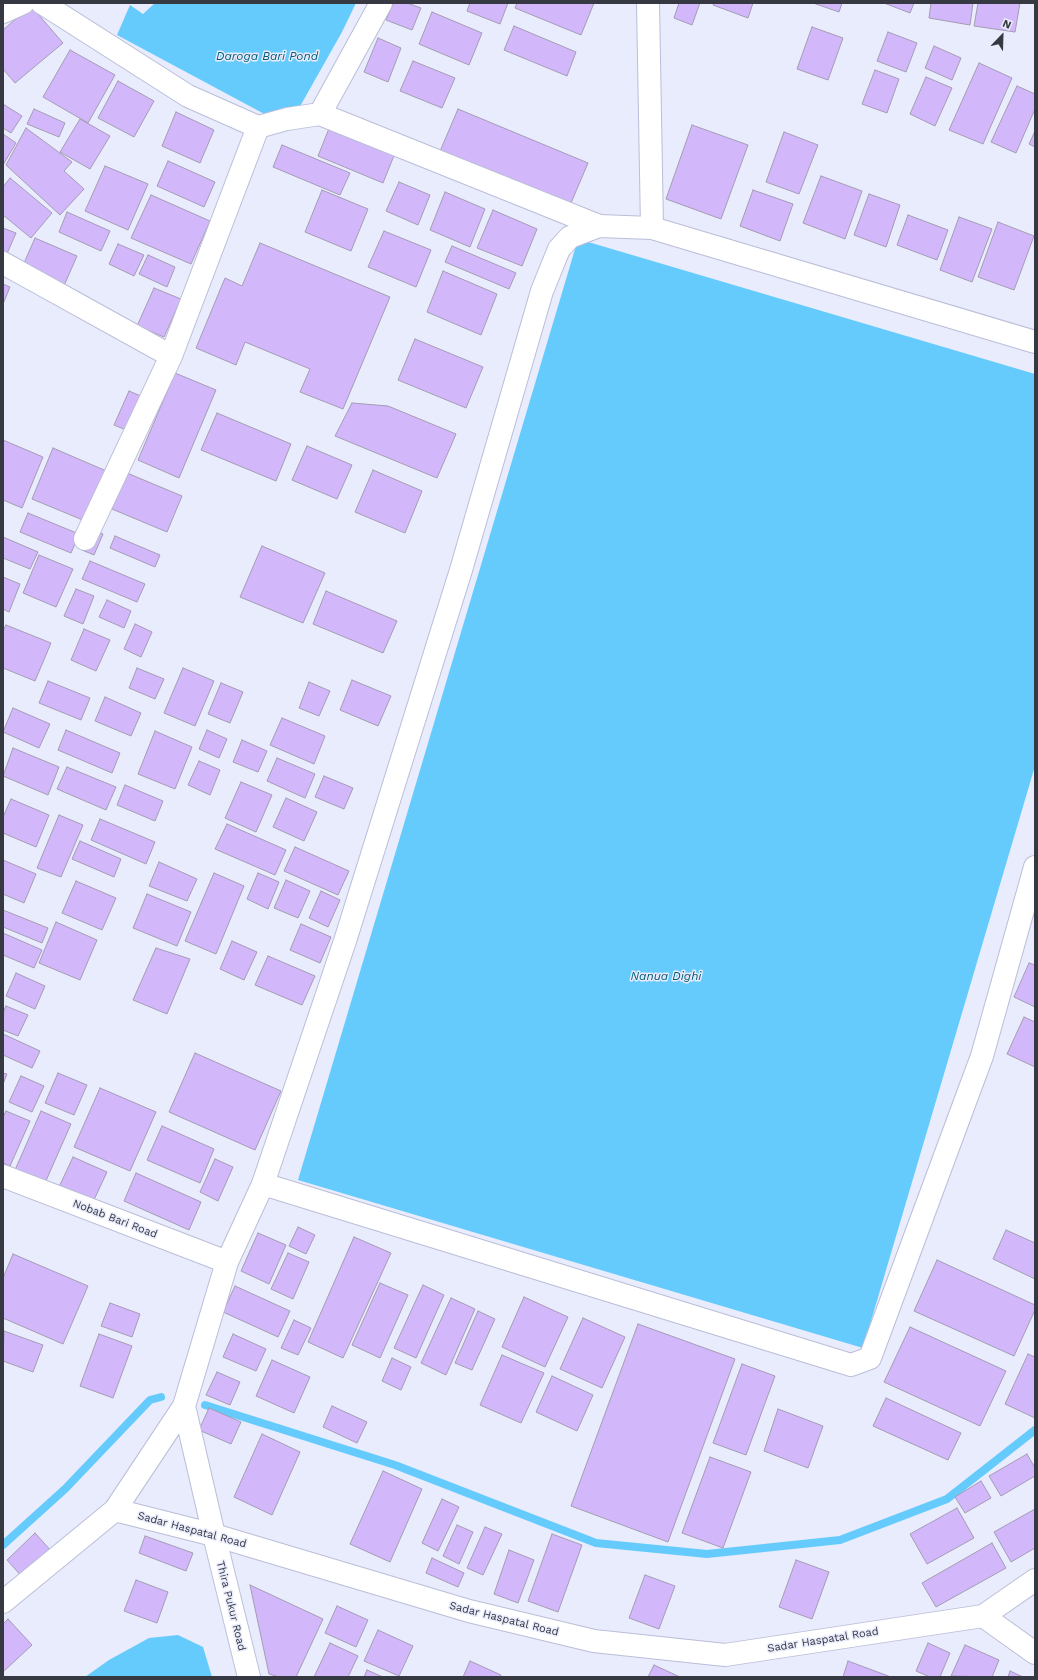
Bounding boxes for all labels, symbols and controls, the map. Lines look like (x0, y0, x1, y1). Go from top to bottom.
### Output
north arrow (982, 16, 1022, 56)
text: N (1001, 17, 1013, 32)
water label: Daroga Bari Pond (216, 49, 318, 63)
water label: Nanua Dighi (631, 969, 701, 983)
street label: Nobab Bari Road (71, 1197, 159, 1241)
street label: Sadar Haspatal Road (136, 1509, 248, 1551)
street label: Thira Pukur Road (213, 1560, 249, 1652)
street label: Sadar Haspatal Road (448, 1599, 560, 1639)
street label: Sadar Haspatal Road (767, 1625, 879, 1655)

